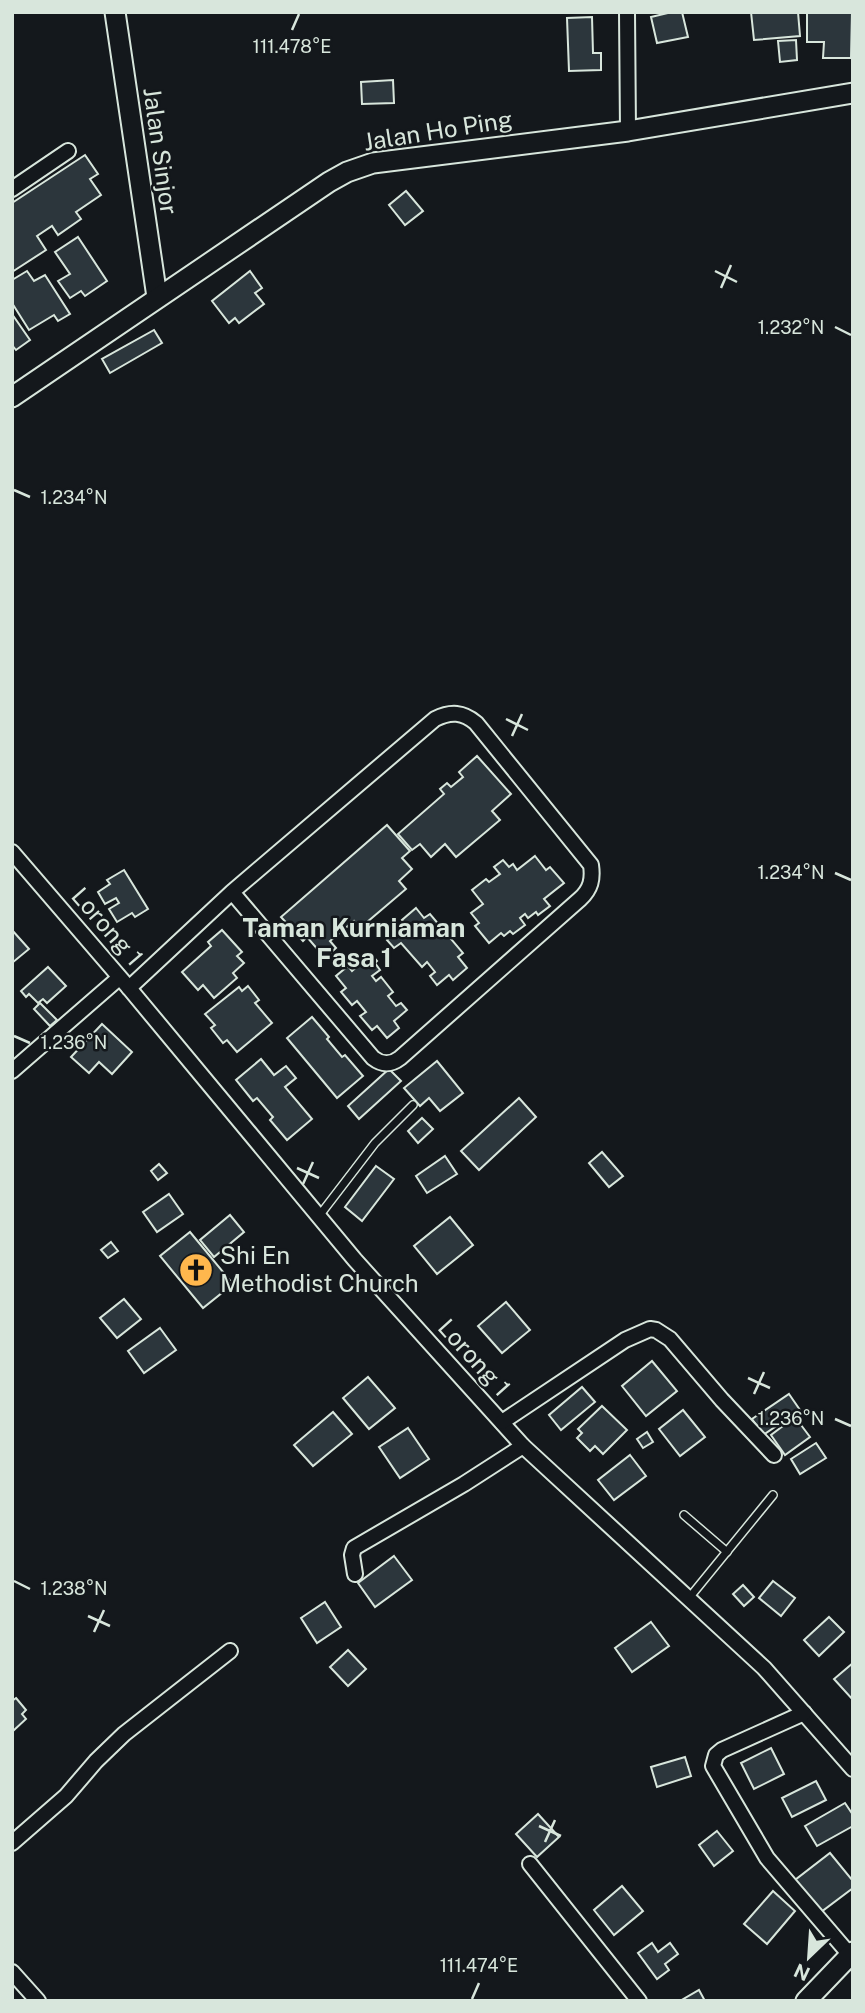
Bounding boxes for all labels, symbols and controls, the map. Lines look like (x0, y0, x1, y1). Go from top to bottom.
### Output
text: 111.478°E (253, 36, 331, 57)
street label: Jalan Sinjor (138, 86, 184, 216)
street label: Jalan Ho Ping (361, 104, 514, 156)
text: 1.232°N (758, 317, 824, 338)
text: 1.234°N (41, 487, 108, 508)
text: 1.234°N (758, 862, 825, 883)
street label: Lorong 1 (66, 882, 149, 971)
district label: Taman Kurniaman Fasa 1 (243, 912, 465, 973)
text: 1.236°N (41, 1032, 107, 1053)
place label: Shi En Methodist Church (220, 1241, 419, 1297)
church icon: Shi En Methodist Church (177, 1251, 215, 1289)
street label: Lorong 1 (433, 1313, 517, 1402)
text: 1.236°N (758, 1408, 824, 1429)
text: 1.238°N (40, 1578, 108, 1599)
north arrow (774, 1922, 844, 1992)
text: 111.474°E (440, 1955, 518, 1976)
text: N (790, 1959, 813, 1986)

